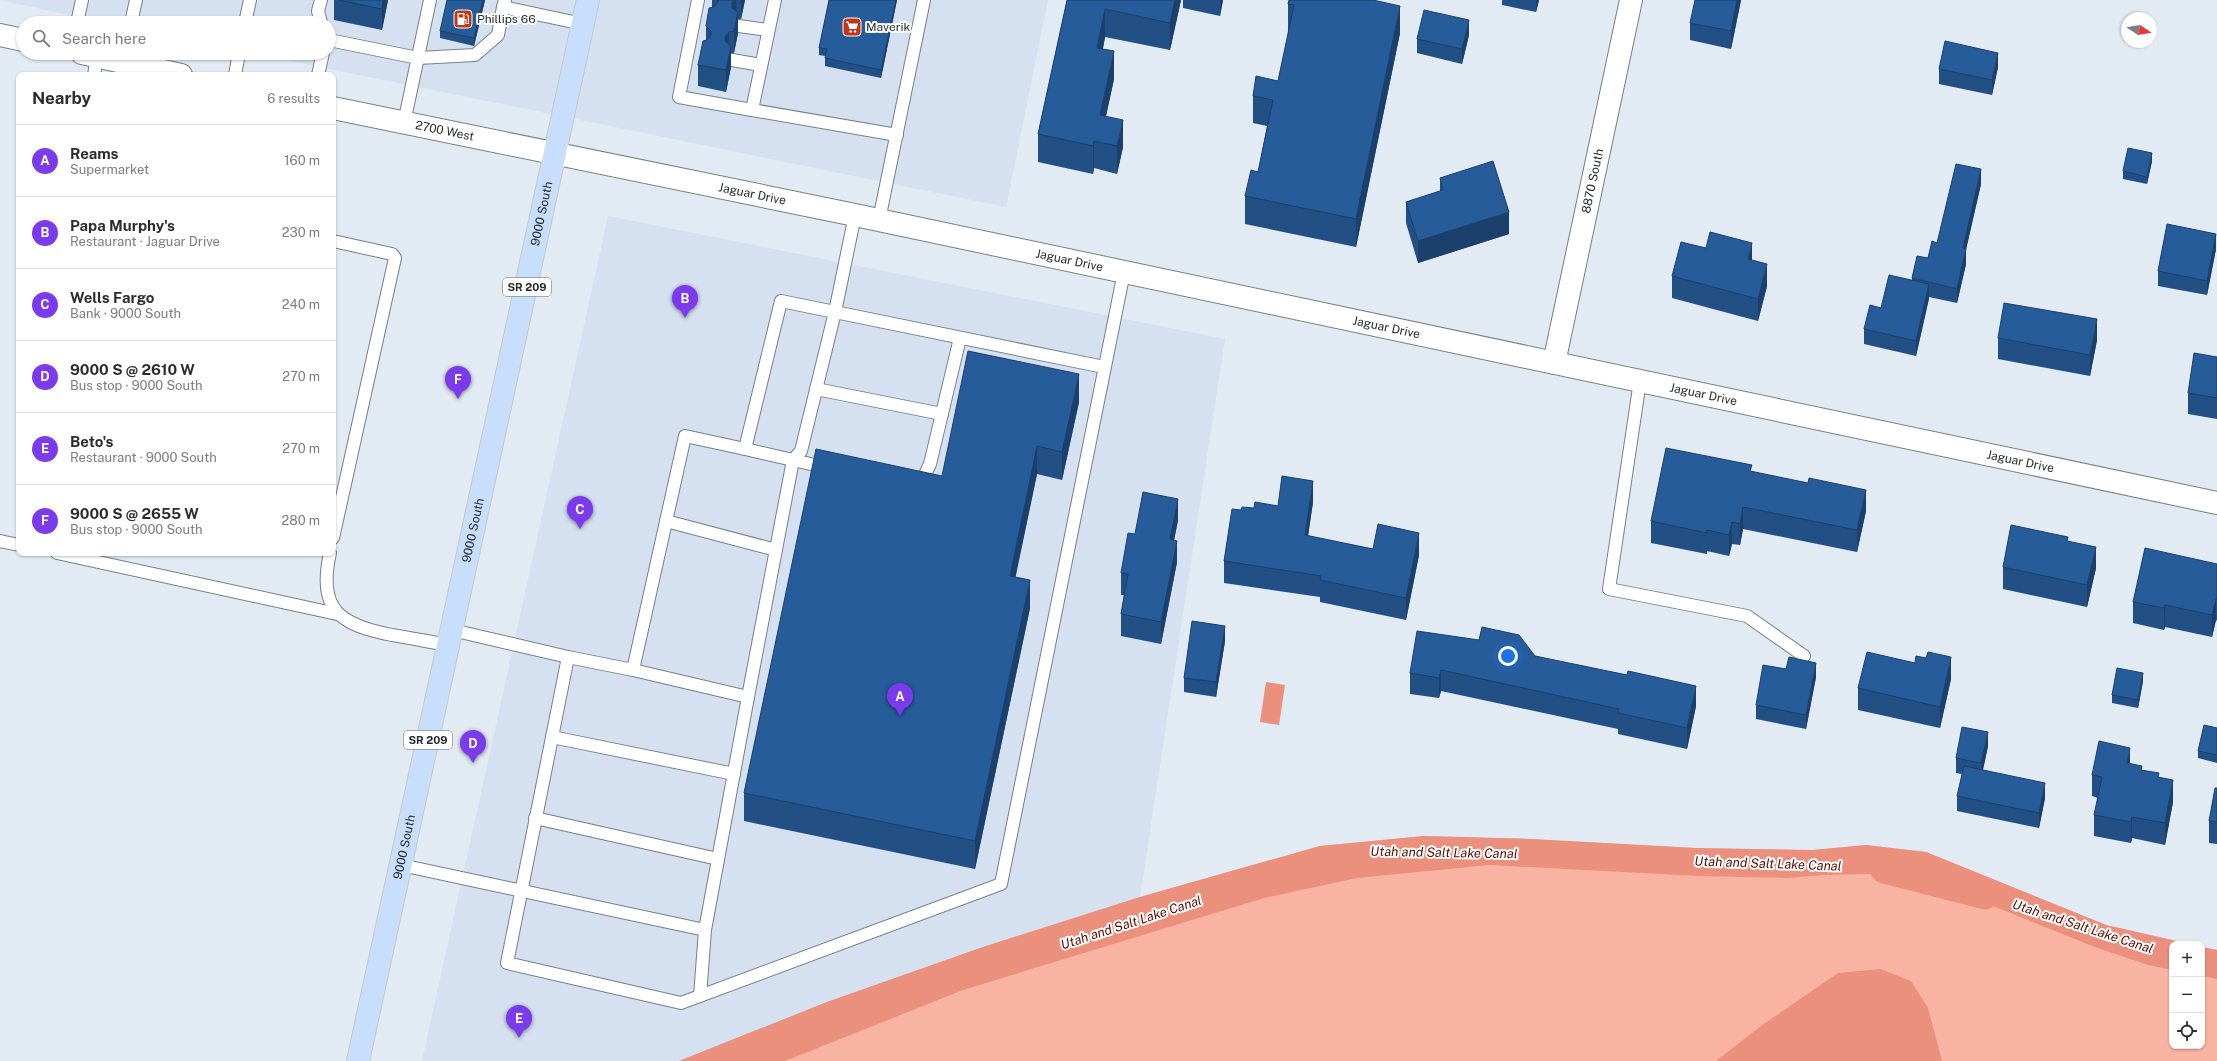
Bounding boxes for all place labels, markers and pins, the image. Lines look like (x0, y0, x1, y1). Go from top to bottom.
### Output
fuel station icon: Phillips 66 (452, 8, 474, 30)
place label: Phillips 66 (477, 12, 536, 26)
supermarket icon: Maverik (841, 16, 863, 38)
place label: Maverik (866, 20, 910, 34)
pin: B (672, 285, 698, 318)
pin: F (445, 366, 471, 399)
pin: C (567, 496, 593, 529)
pin: A (887, 683, 913, 716)
pin: D (460, 730, 486, 763)
pin: E (506, 1005, 532, 1038)

